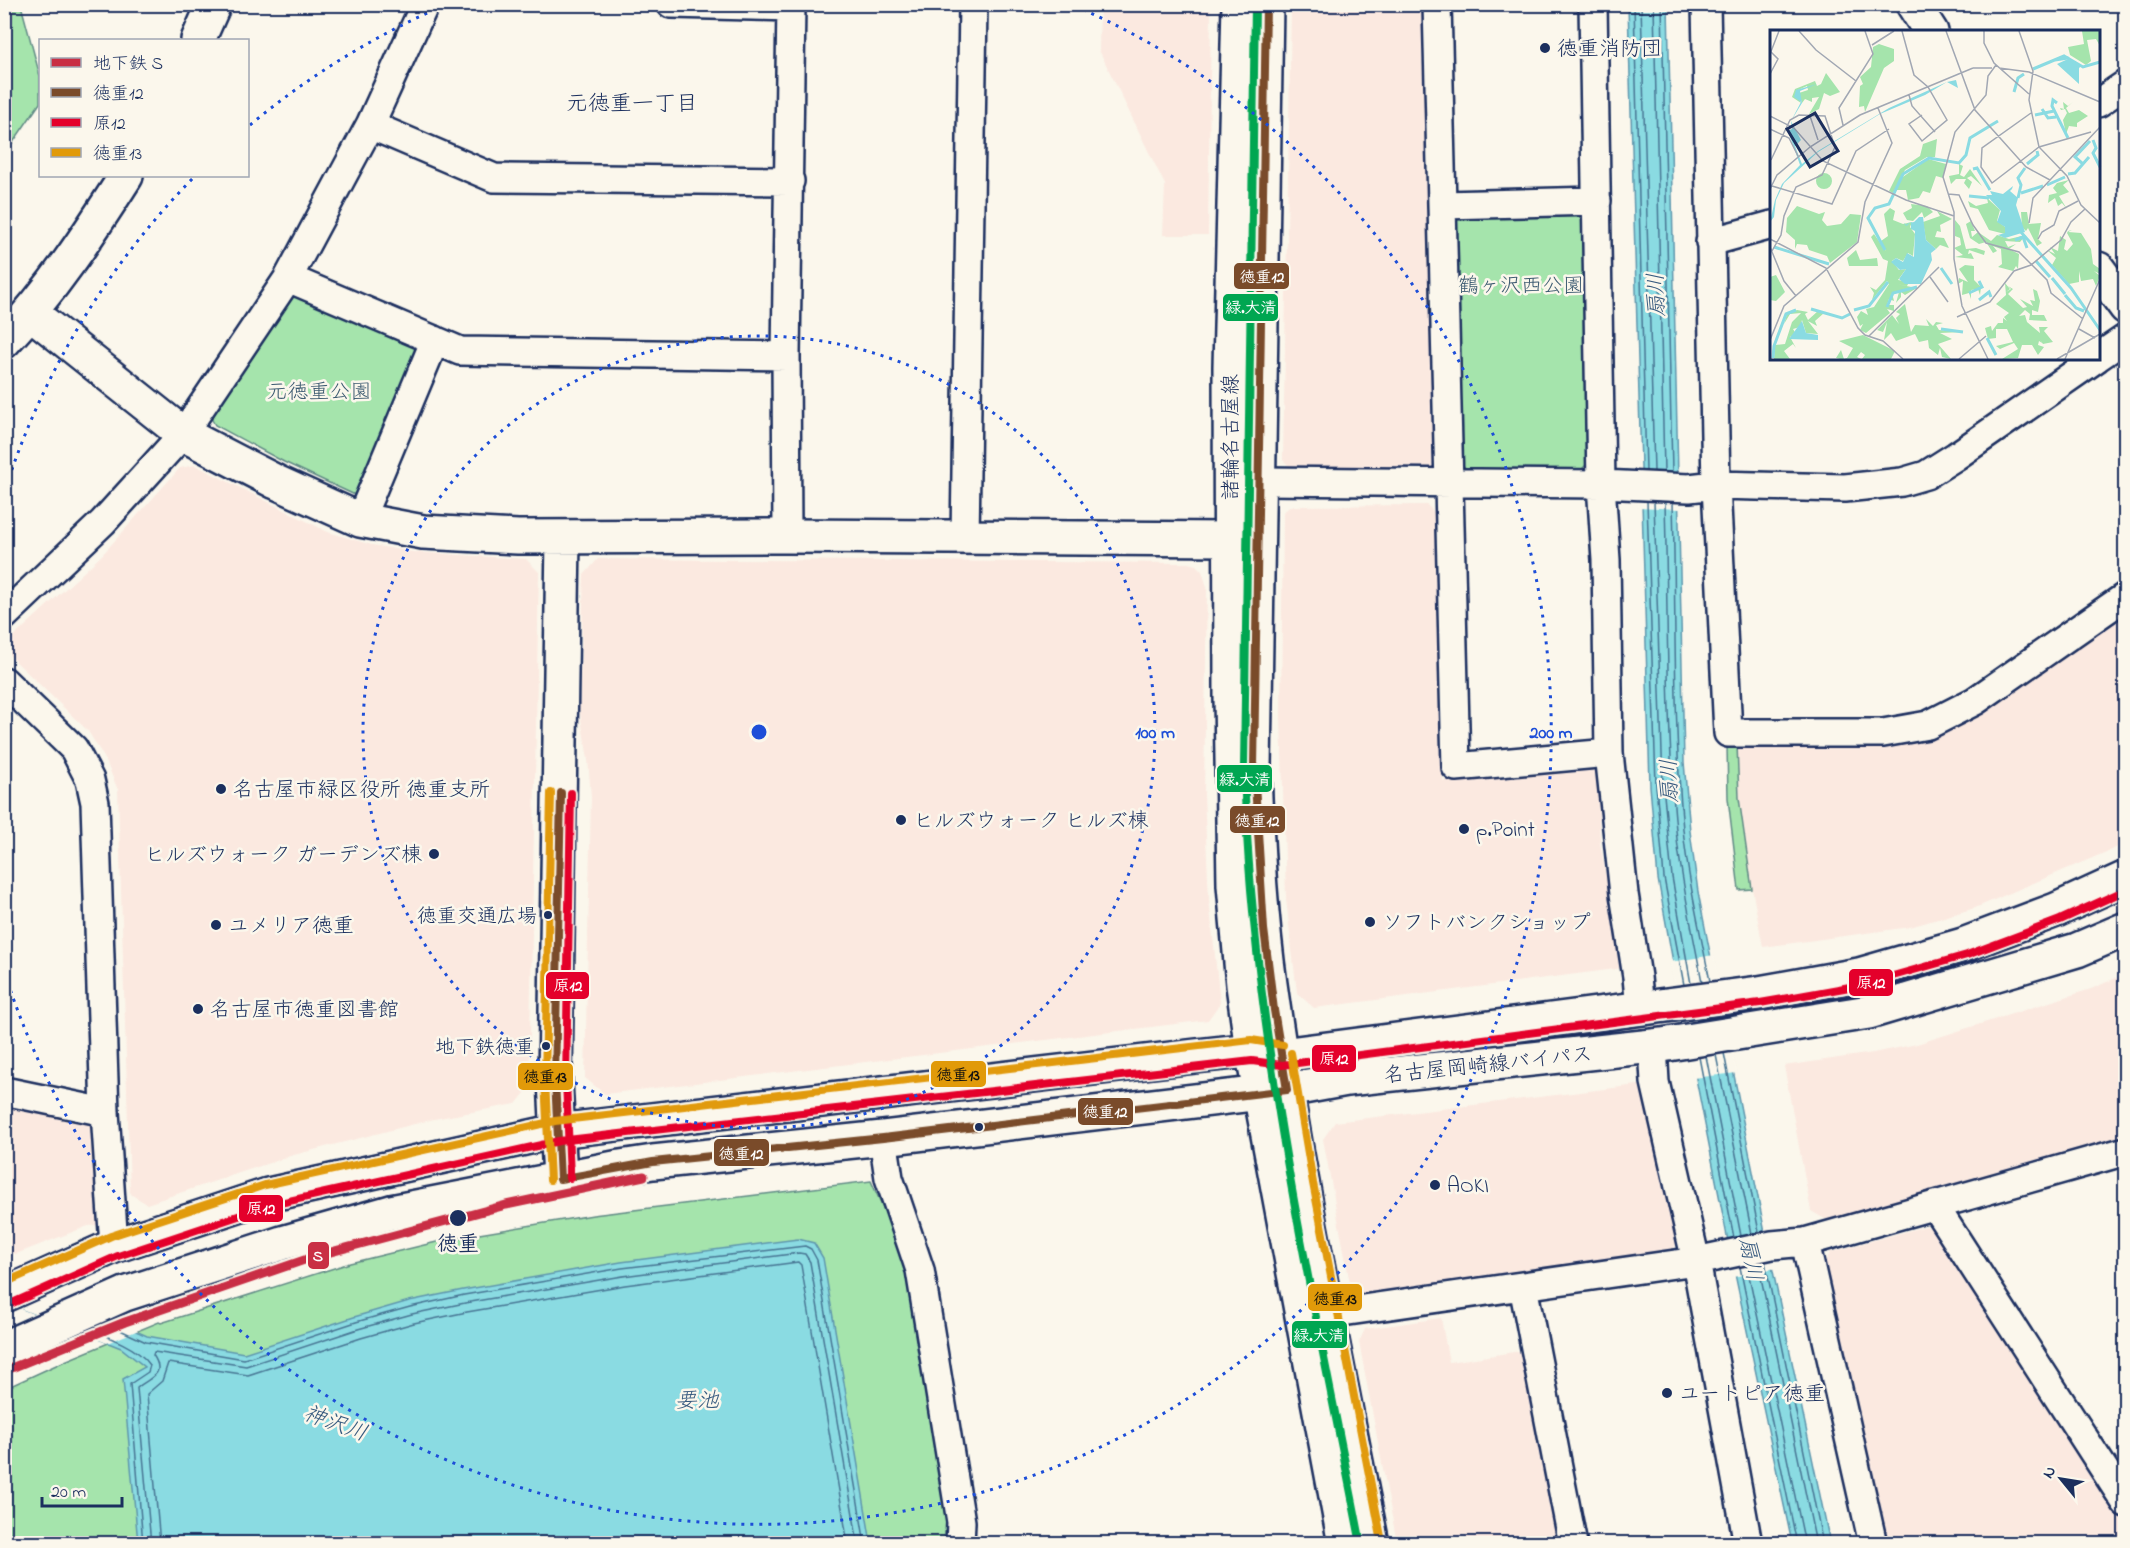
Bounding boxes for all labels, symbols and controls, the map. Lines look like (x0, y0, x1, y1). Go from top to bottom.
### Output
inset map (1770, 30, 2100, 360)
place label: 徳重消防団 (1557, 35, 1662, 65)
legend (39, 39, 249, 177)
marker: 徳重消防団 (1538, 41, 1552, 55)
text: 地下鉄 S (93, 52, 163, 78)
text: 徳重12 (93, 82, 144, 108)
district label: 元徳重一丁目 (566, 89, 698, 121)
text: 原12 (93, 112, 126, 138)
text: 徳重13 (93, 142, 142, 168)
line badge: 徳重12 (1233, 262, 1290, 290)
text: 徳重12 (1239, 266, 1285, 290)
park label: 鶴ヶ沢西公園 (1458, 272, 1584, 302)
water label: 扇川 (1641, 272, 1675, 317)
line badge: 緑.大清 (1222, 293, 1279, 322)
text: 緑.大清 (1225, 297, 1277, 321)
street label: 諸輪名古屋線 (1217, 374, 1247, 500)
park label: 元徳重公園 (267, 378, 372, 408)
text: 100 m (1135, 721, 1175, 747)
text: 200 m (1529, 721, 1573, 747)
centre of rings (749, 722, 769, 742)
water label: 扇川 (1654, 758, 1688, 803)
line badge: 緑.大清 (1216, 764, 1273, 793)
text: 緑.大清 (1219, 769, 1271, 793)
place label: 名古屋市緑区役所 徳重支所 (233, 776, 490, 806)
marker: 名古屋市緑区役所 徳重支所 (214, 782, 228, 796)
line badge: 徳重12 (1229, 805, 1286, 834)
place label: ヒルズウォーク ヒルズ棟 (913, 807, 1148, 837)
text: 徳重12 (1234, 810, 1280, 834)
marker: ヒルズウォーク ヒルズ棟 (894, 813, 908, 827)
place label: p.Point (1476, 816, 1535, 846)
marker: p.Point (1457, 822, 1471, 836)
place label: ヒルズウォーク ガーデンズ棟 (144, 841, 422, 871)
marker: ヒルズウォーク ガーデンズ棟 (427, 847, 441, 861)
place label: 徳重交通広場 (417, 903, 537, 932)
marker: 徳重交通広場 (542, 909, 554, 921)
place label: ソフトバンクショップ (1382, 909, 1591, 939)
place label: ユメリア徳重 (228, 912, 354, 942)
marker: ソフトバンクショップ (1363, 915, 1377, 929)
marker: ユメリア徳重 (209, 918, 223, 932)
line badge: 原12 (1848, 968, 1894, 997)
line badge: 原12 (545, 971, 590, 1000)
text: 原12 (1856, 972, 1886, 996)
text: 原12 (553, 975, 583, 999)
place label: 名古屋市徳重図書館 (210, 996, 399, 1026)
marker: 名古屋市徳重図書館 (191, 1002, 205, 1016)
place label: 地下鉄徳重 (435, 1034, 535, 1063)
marker: 地下鉄徳重 (540, 1040, 552, 1052)
street label: 名古屋岡崎線バイパス (1382, 1040, 1594, 1092)
line badge: 原12 (1311, 1044, 1357, 1073)
text: 原12 (1319, 1048, 1349, 1072)
line badge: 徳重13 (930, 1060, 987, 1088)
line badge: 徳重13 (517, 1062, 574, 1091)
text: 徳重13 (936, 1064, 980, 1088)
text: 徳重13 (523, 1066, 567, 1090)
line badge: 徳重12 (1077, 1097, 1134, 1126)
text: 徳重12 (1082, 1101, 1128, 1125)
unlabelled marker (973, 1121, 985, 1133)
line badge: 徳重12 (713, 1138, 770, 1167)
text: 徳重12 (718, 1143, 764, 1167)
place label: AOKI (1447, 1172, 1489, 1202)
marker: AOKI (1428, 1178, 1442, 1192)
line badge: 原12 (238, 1194, 284, 1223)
text: 原12 (246, 1198, 276, 1222)
marker: 徳重 (448, 1208, 468, 1228)
place label: 徳重 (437, 1230, 479, 1260)
water label: 扇川 (1729, 1235, 1769, 1284)
line badge: S (307, 1241, 330, 1270)
text: S (313, 1245, 323, 1269)
line badge: 徳重13 (1307, 1283, 1363, 1312)
text: 徳重13 (1313, 1288, 1357, 1312)
line badge: 緑.大清 (1291, 1320, 1348, 1349)
text: 緑.大清 (1293, 1325, 1345, 1349)
place label: ユートピア徳重 (1679, 1380, 1825, 1410)
water label: 要池 (675, 1386, 720, 1418)
marker: ユートピア徳重 (1660, 1386, 1674, 1400)
water label: 神沢川 (298, 1398, 371, 1451)
north arrow (2031, 1449, 2091, 1509)
text: N (2037, 1462, 2063, 1483)
scale bar (42, 1470, 122, 1508)
text: 20 m (51, 1480, 86, 1506)

